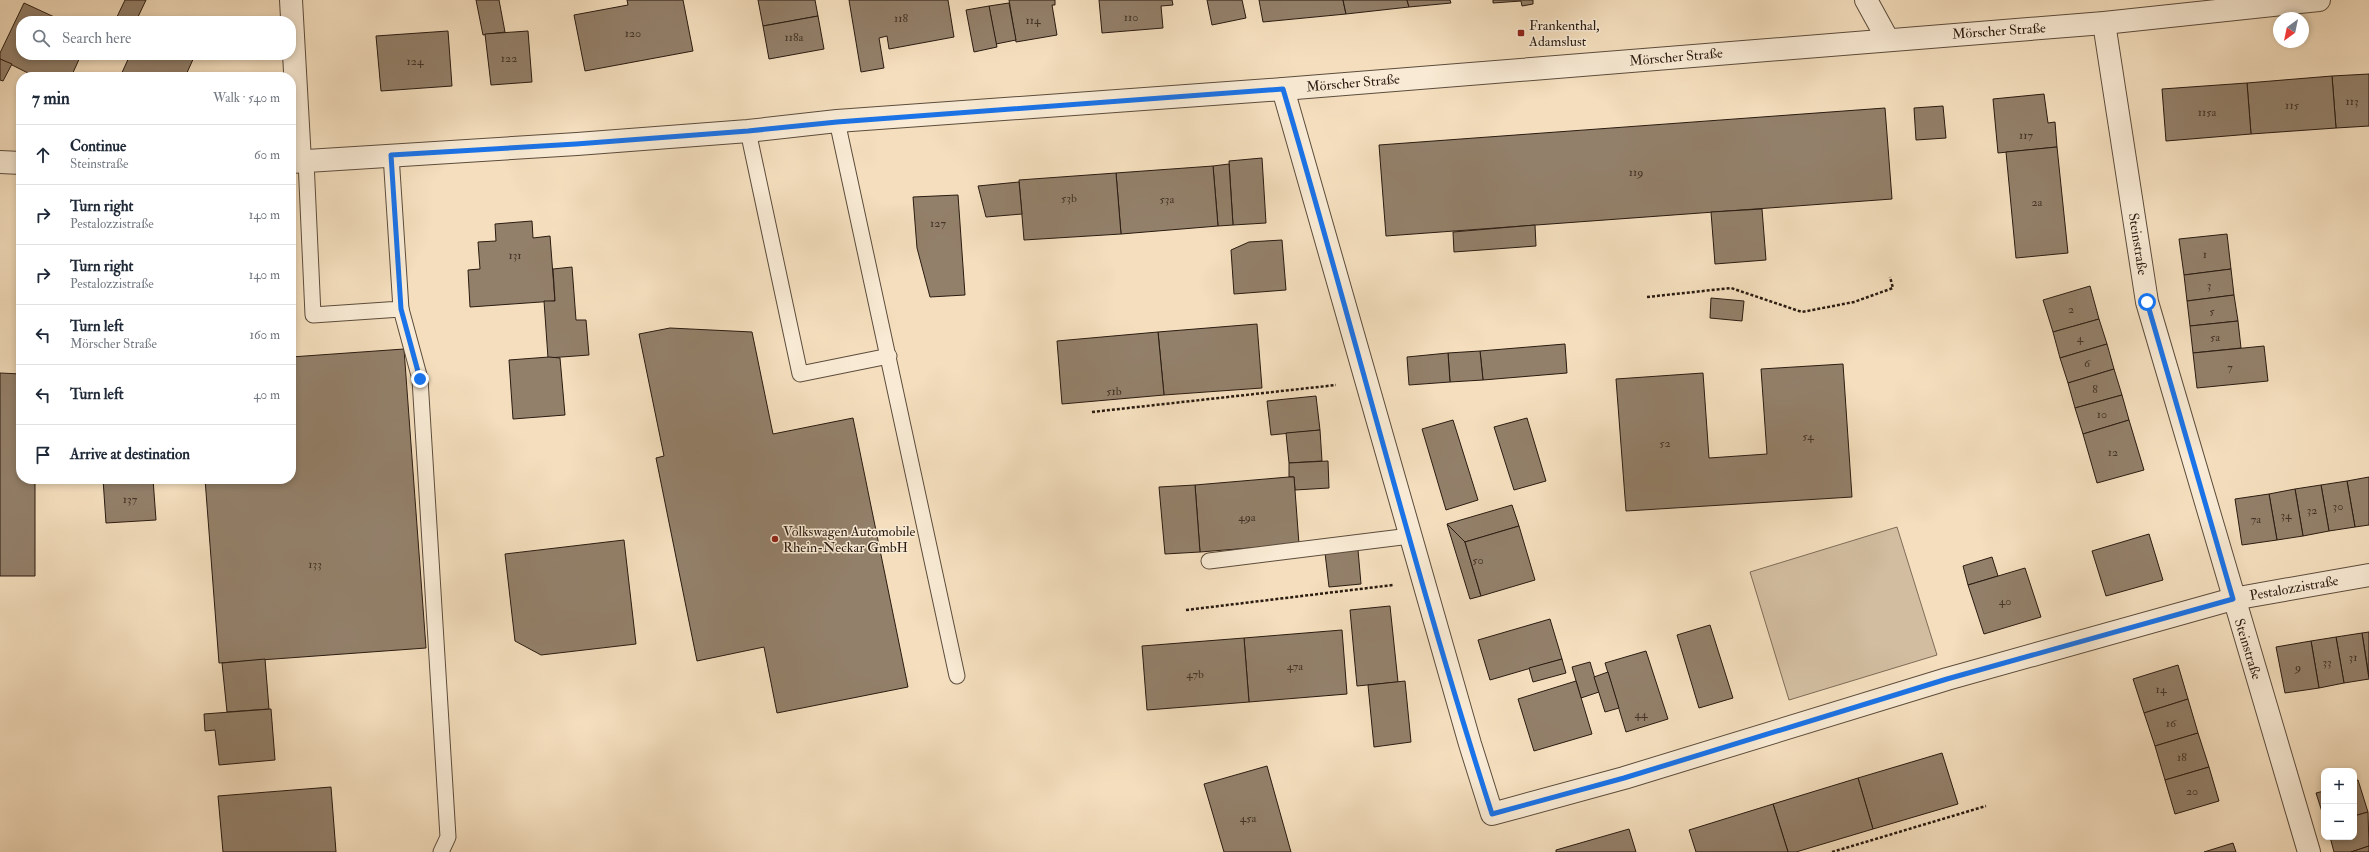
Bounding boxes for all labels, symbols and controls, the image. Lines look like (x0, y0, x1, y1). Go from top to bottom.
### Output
house number: 110 (1124, 10, 1138, 25)
house number: 118 (894, 11, 908, 26)
north arrow (2273, 12, 2309, 48)
house number: 114 (1025, 13, 1041, 28)
search box (16, 16, 296, 60)
place label: Frankenthal, Adamslust (1528, 17, 1600, 50)
street label: Mörscher Straße (1952, 19, 2046, 43)
house number: 120 (625, 26, 641, 41)
icon: search (30, 27, 52, 49)
marker: Frankenthal, Adamslust (1516, 28, 1526, 38)
text: Search here (62, 29, 131, 48)
house number: 118a (784, 30, 805, 45)
street label: Mörscher Straße (1629, 44, 1724, 70)
house number: 122 (501, 51, 517, 66)
house number: 124 (407, 54, 424, 69)
street label: Mörscher Straße (1306, 70, 1401, 96)
text: 7 min (32, 88, 70, 109)
text: Walk · 540 m (213, 90, 280, 106)
house number: 113 (2345, 94, 2359, 109)
house number: 115 (2285, 98, 2300, 113)
house number: 115a (2198, 105, 2217, 120)
house number: 117 (2019, 128, 2034, 143)
text: Continue (70, 137, 126, 156)
icon: ahead (32, 144, 54, 166)
text: 60 m (254, 147, 280, 163)
text: Steinstraße (70, 156, 128, 172)
house number: 119 (1629, 165, 1643, 180)
house number: 53b (1061, 191, 1077, 206)
house number: 53a (1160, 192, 1175, 207)
house number: 2a (2031, 195, 2044, 210)
text: Turn right (70, 197, 133, 216)
icon: right (32, 204, 54, 226)
text: 140 m (249, 207, 280, 223)
street label: Steinstraße (2125, 212, 2151, 277)
text: Pestalozzistraße (70, 216, 154, 232)
house number: 127 (930, 216, 946, 231)
house number: 1 (2203, 247, 2207, 262)
house number: 131 (508, 248, 522, 263)
text: Turn right (70, 257, 133, 276)
icon: right (32, 264, 54, 286)
text: 140 m (249, 267, 280, 283)
text: Pestalozzistraße (70, 276, 154, 292)
house number: 3 (2207, 278, 2211, 293)
route start (2138, 293, 2156, 311)
house number: 2 (2068, 302, 2074, 317)
house number: 5 (2209, 304, 2215, 319)
text: Turn left (70, 317, 124, 336)
icon: left (32, 324, 54, 346)
text: 160 m (249, 327, 280, 343)
house number: 5a (2210, 330, 2221, 345)
house number: 4 (2077, 331, 2084, 346)
text: Mörscher Straße (70, 336, 157, 352)
house number: 6 (2084, 356, 2091, 371)
house number: 7 (2227, 360, 2233, 375)
route end (411, 370, 429, 388)
house number: 8 (2092, 382, 2098, 397)
icon: left (32, 384, 54, 406)
house number: 51b (1106, 384, 1122, 399)
text: Turn left (70, 385, 124, 404)
text: 40 m (254, 387, 280, 403)
house number: 10 (2097, 407, 2107, 422)
house number: 54 (1802, 429, 1814, 444)
house number: 52 (1659, 436, 1671, 451)
icon: arrive (32, 444, 54, 466)
text: Arrive at destination (70, 445, 190, 464)
house number: 12 (2108, 445, 2118, 460)
house number: 137 (123, 492, 138, 507)
house number: 30 (2333, 499, 2343, 514)
house number: 32 (2307, 503, 2317, 518)
house number: 34 (2280, 508, 2292, 523)
house number: 49a (1238, 510, 1257, 525)
house number: 7a (2251, 512, 2262, 527)
place label: Volkswagen Automobile Rhein-Neckar GmbH (783, 523, 916, 556)
marker: Volkswagen Automobile Rhein-Neckar GmbH (770, 534, 780, 544)
house number: 50 (1472, 553, 1484, 568)
house number: 133 (308, 557, 322, 572)
street label: Pestalozzistraße (2248, 572, 2340, 604)
house number: 40 (1999, 594, 2011, 609)
street label: Steinstraße (2231, 616, 2265, 682)
house number: 31 (2349, 650, 2357, 665)
house number: 33 (2322, 655, 2332, 670)
house number: 47a (1287, 659, 1304, 674)
house number: 9 (2294, 660, 2301, 675)
house number: 47b (1186, 667, 1204, 682)
house number: 14 (2156, 682, 2167, 697)
house number: 44 (1635, 707, 1648, 722)
house number: 16 (2166, 716, 2177, 731)
house number: 18 (2177, 750, 2187, 765)
map controls (2321, 768, 2357, 840)
button: + (2321, 768, 2357, 804)
house number: 20 (2186, 784, 2198, 799)
button: − (2321, 804, 2357, 840)
house number: 45a (1240, 811, 1257, 826)

